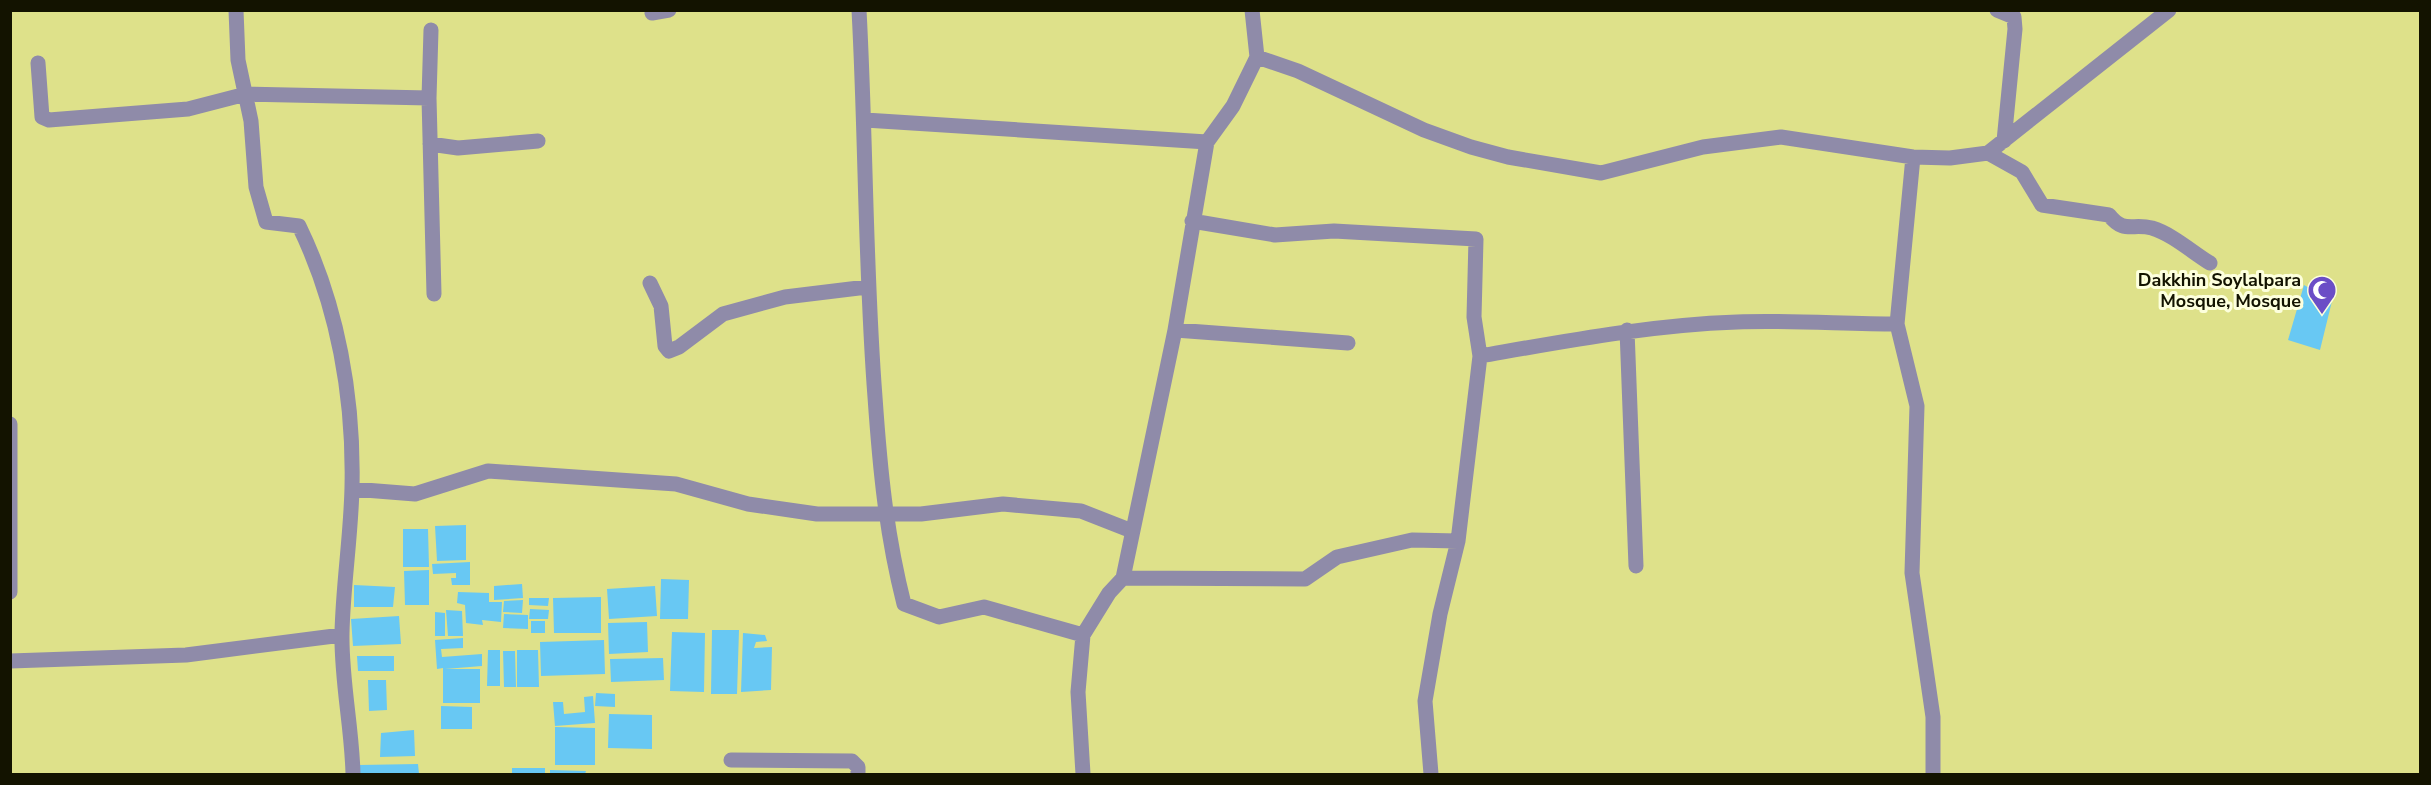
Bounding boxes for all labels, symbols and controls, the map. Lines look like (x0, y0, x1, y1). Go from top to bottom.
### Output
place label: Dakkhin Soylalpara Mosque, Mosque (2138, 268, 2301, 313)
mosque icon: Dakkhin Soylalpara Mosque, Mosque (2306, 274, 2338, 316)

